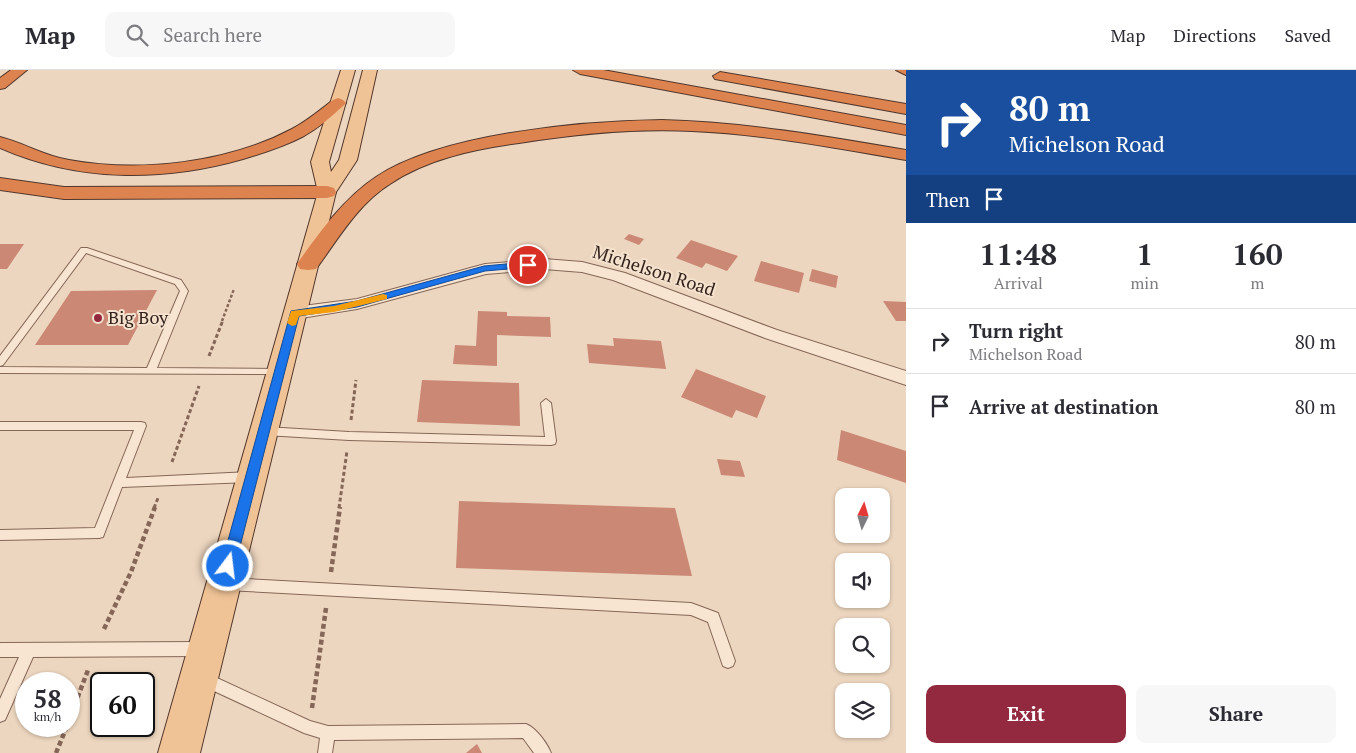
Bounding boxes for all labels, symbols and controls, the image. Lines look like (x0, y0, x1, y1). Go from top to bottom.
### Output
search box (105, 12, 455, 57)
text: Map (25, 19, 75, 51)
icon: search (123, 21, 151, 49)
text: Search here (163, 22, 262, 47)
text: Map (1110, 23, 1145, 47)
text: Directions (1173, 23, 1256, 47)
text: Saved (1284, 23, 1331, 47)
text: 80 m (1009, 85, 1090, 131)
icon: right (926, 90, 991, 155)
text: Michelson Road (1009, 129, 1165, 158)
icon: arrive (980, 185, 1008, 213)
text: Then (926, 187, 970, 212)
text: 11:48 (979, 234, 1057, 274)
text: 1 (1136, 234, 1153, 274)
text: 160 (1232, 234, 1283, 274)
street label: Michelson Road (590, 239, 719, 301)
pin (507, 244, 549, 286)
icon: arrive (514, 251, 542, 279)
text: Arrival (994, 272, 1043, 294)
text: min (1131, 272, 1159, 294)
text: m (1250, 272, 1264, 294)
place label: Big Boy (108, 305, 169, 329)
marker: Big Boy (92, 312, 104, 324)
text: Turn right (969, 318, 1063, 343)
icon: right (926, 327, 954, 355)
text: 80 m (1295, 329, 1336, 354)
text: Michelson Road (969, 343, 1082, 365)
icon: arrive (926, 392, 954, 420)
text: Arrive at destination (969, 394, 1158, 419)
text: 80 m (1295, 394, 1336, 419)
north arrow (835, 488, 890, 542)
map controls (835, 488, 890, 738)
position arrow (201, 539, 253, 591)
button: sound (835, 553, 890, 608)
button: search (835, 618, 890, 673)
speed limit sign: 60 (90, 672, 155, 737)
text: 58 (33, 682, 62, 715)
button: layers (835, 683, 890, 738)
button: Exit (926, 685, 1126, 743)
button: Share (1136, 685, 1336, 743)
text: km/h (34, 709, 61, 724)

